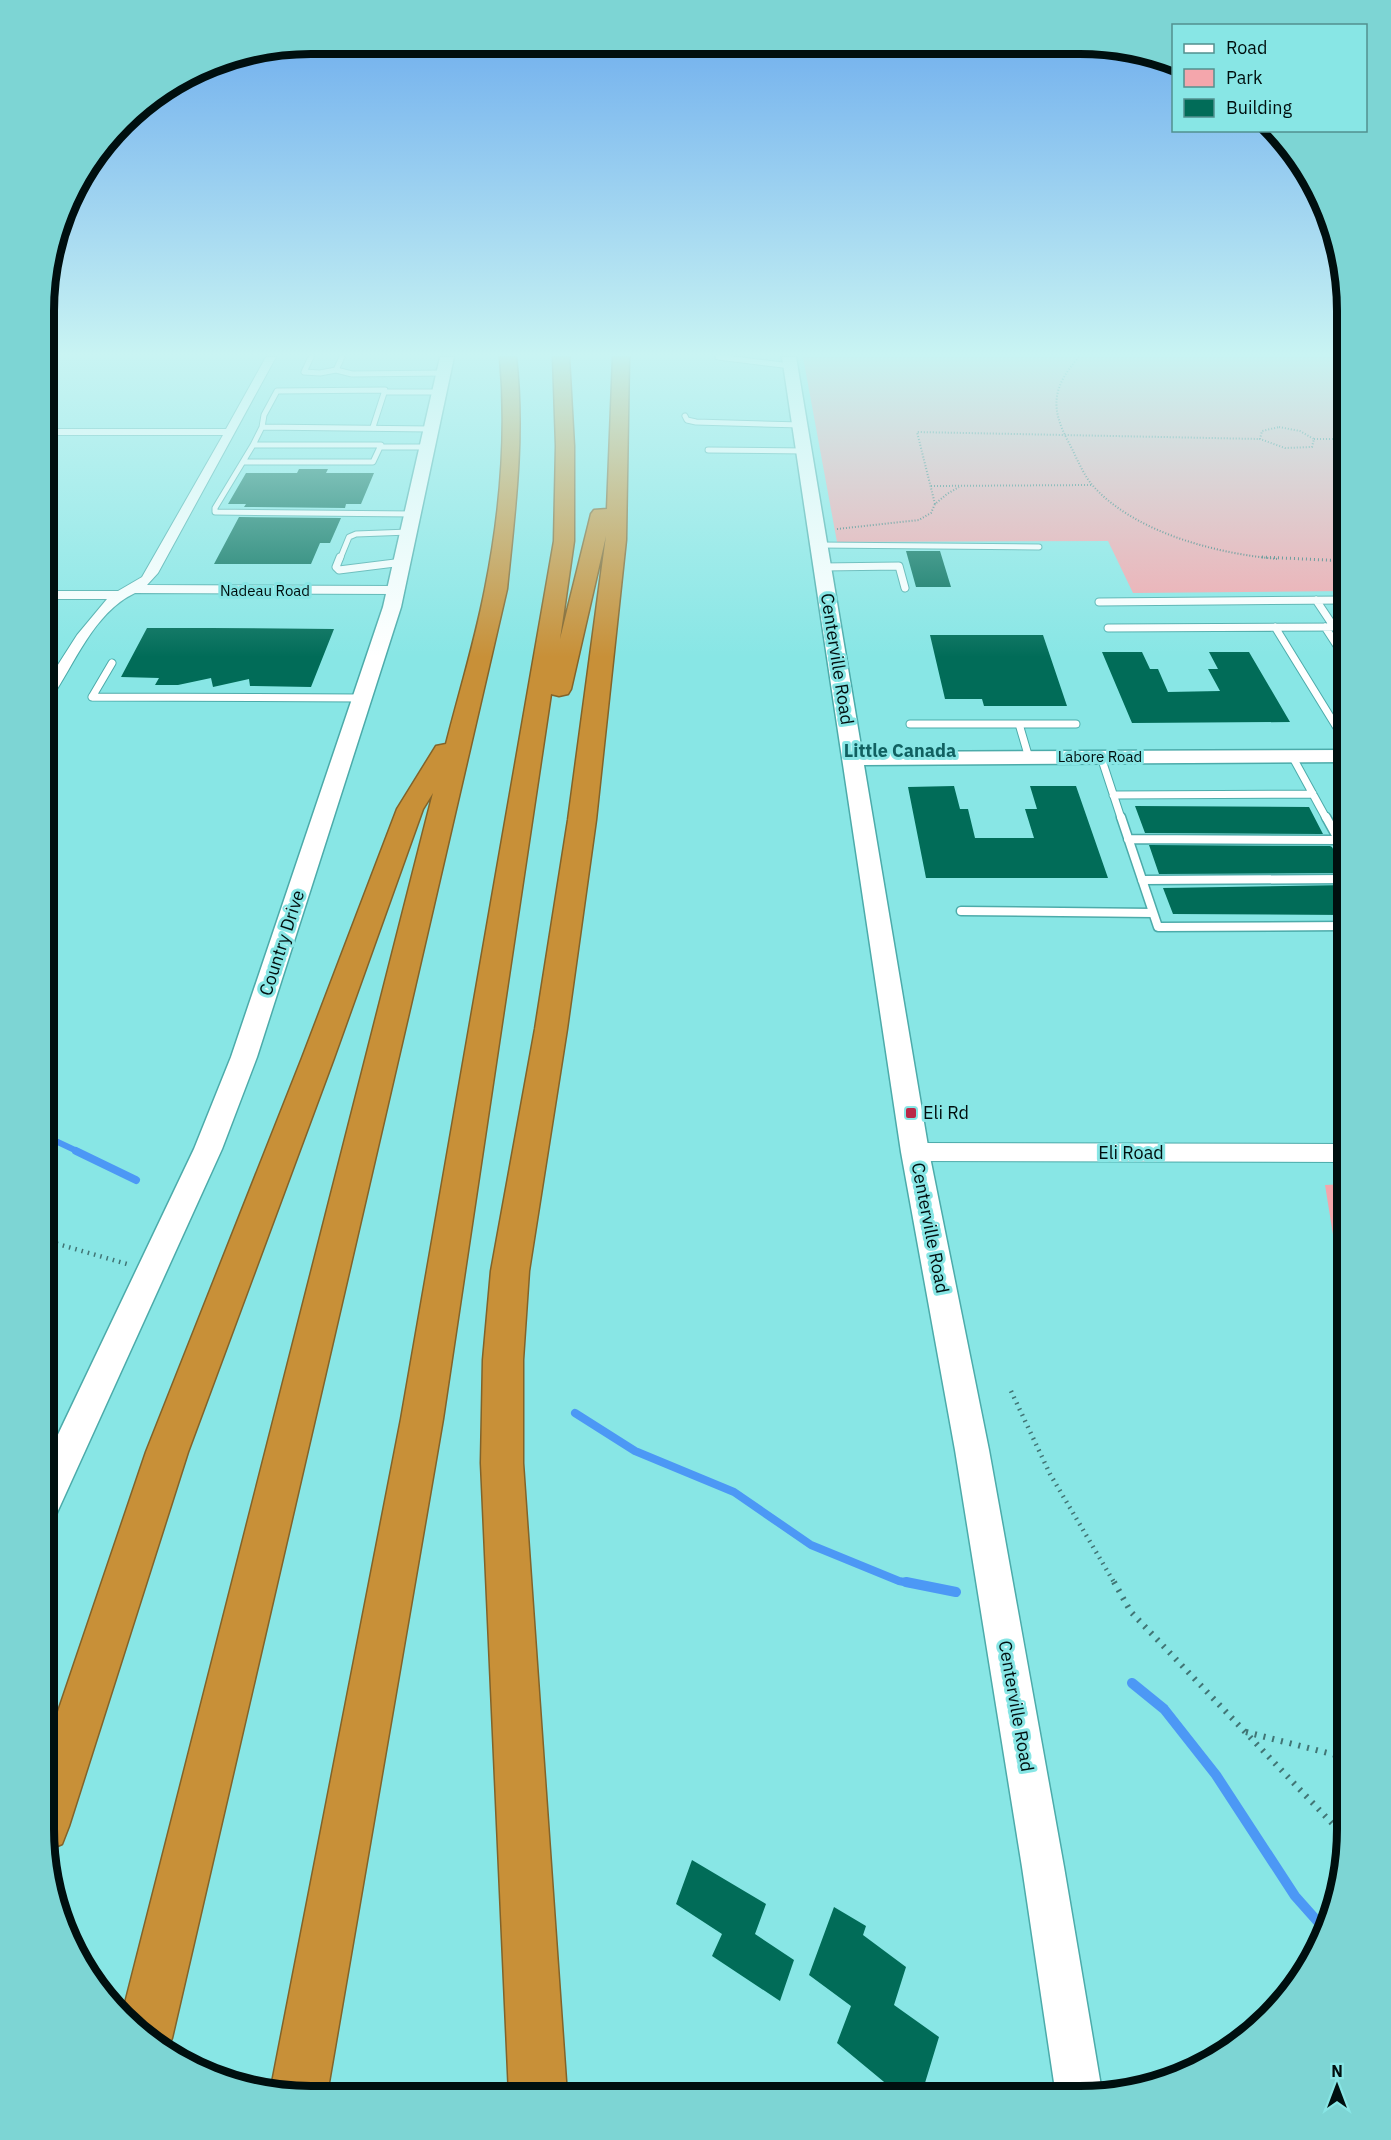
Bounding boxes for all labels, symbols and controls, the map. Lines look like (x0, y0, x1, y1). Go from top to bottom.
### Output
legend (1172, 24, 1367, 132)
text: Road (1226, 36, 1267, 59)
text: Park (1226, 66, 1263, 89)
text: Building (1226, 96, 1293, 119)
street label: Nadeau Road (220, 581, 310, 600)
street label: Centerville Road (816, 592, 859, 726)
district label: Little Canada (844, 739, 956, 762)
street label: Labore Road (1058, 747, 1142, 766)
street label: Country Drive (254, 887, 309, 999)
place label: Eli Rd (923, 1101, 969, 1124)
marker: Eli Rd (904, 1106, 918, 1120)
street label: Eli Road (1098, 1141, 1164, 1164)
street label: Centerville Road (907, 1161, 954, 1295)
street label: Centerville Road (994, 1639, 1039, 1773)
north arrow (1307, 2056, 1367, 2116)
text: N (1331, 2061, 1343, 2081)

